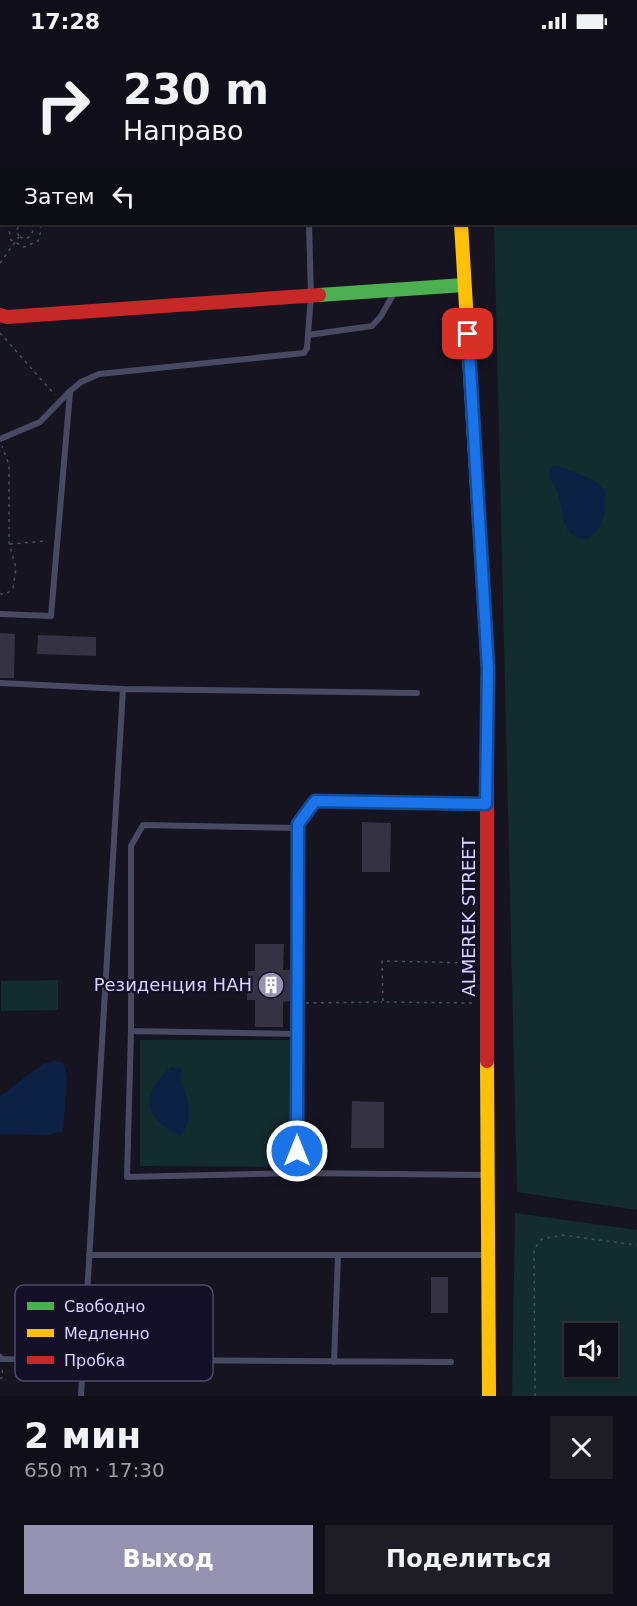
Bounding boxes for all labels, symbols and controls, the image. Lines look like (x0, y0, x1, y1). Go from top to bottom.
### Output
text: 17:28 (30, 9, 100, 34)
text: 230 m (123, 65, 269, 114)
icon: right (24, 66, 102, 144)
text: Направо (123, 115, 244, 146)
icon: left (107, 180, 140, 213)
text: Затем (24, 184, 95, 209)
pin (442, 308, 493, 359)
icon: arrive (451, 317, 484, 350)
street label: ALMEREK STREET (458, 836, 479, 997)
building icon: Резиденция НАН (256, 970, 286, 1000)
place label: Резиденция НАН (94, 974, 252, 995)
position arrow (265, 1119, 329, 1183)
legend (15, 1285, 213, 1381)
text: Свободно (64, 1297, 145, 1316)
map controls (564, 1323, 618, 1377)
button: sound (564, 1323, 618, 1377)
text: Медленно (64, 1324, 150, 1343)
text: Пробка (64, 1351, 125, 1370)
text: 2 мин (24, 1415, 141, 1456)
button: close (550, 1416, 613, 1479)
text: 650 m · 17:30 (24, 1458, 165, 1482)
button: Выход (24, 1525, 313, 1594)
button: Поделиться (325, 1525, 613, 1594)

